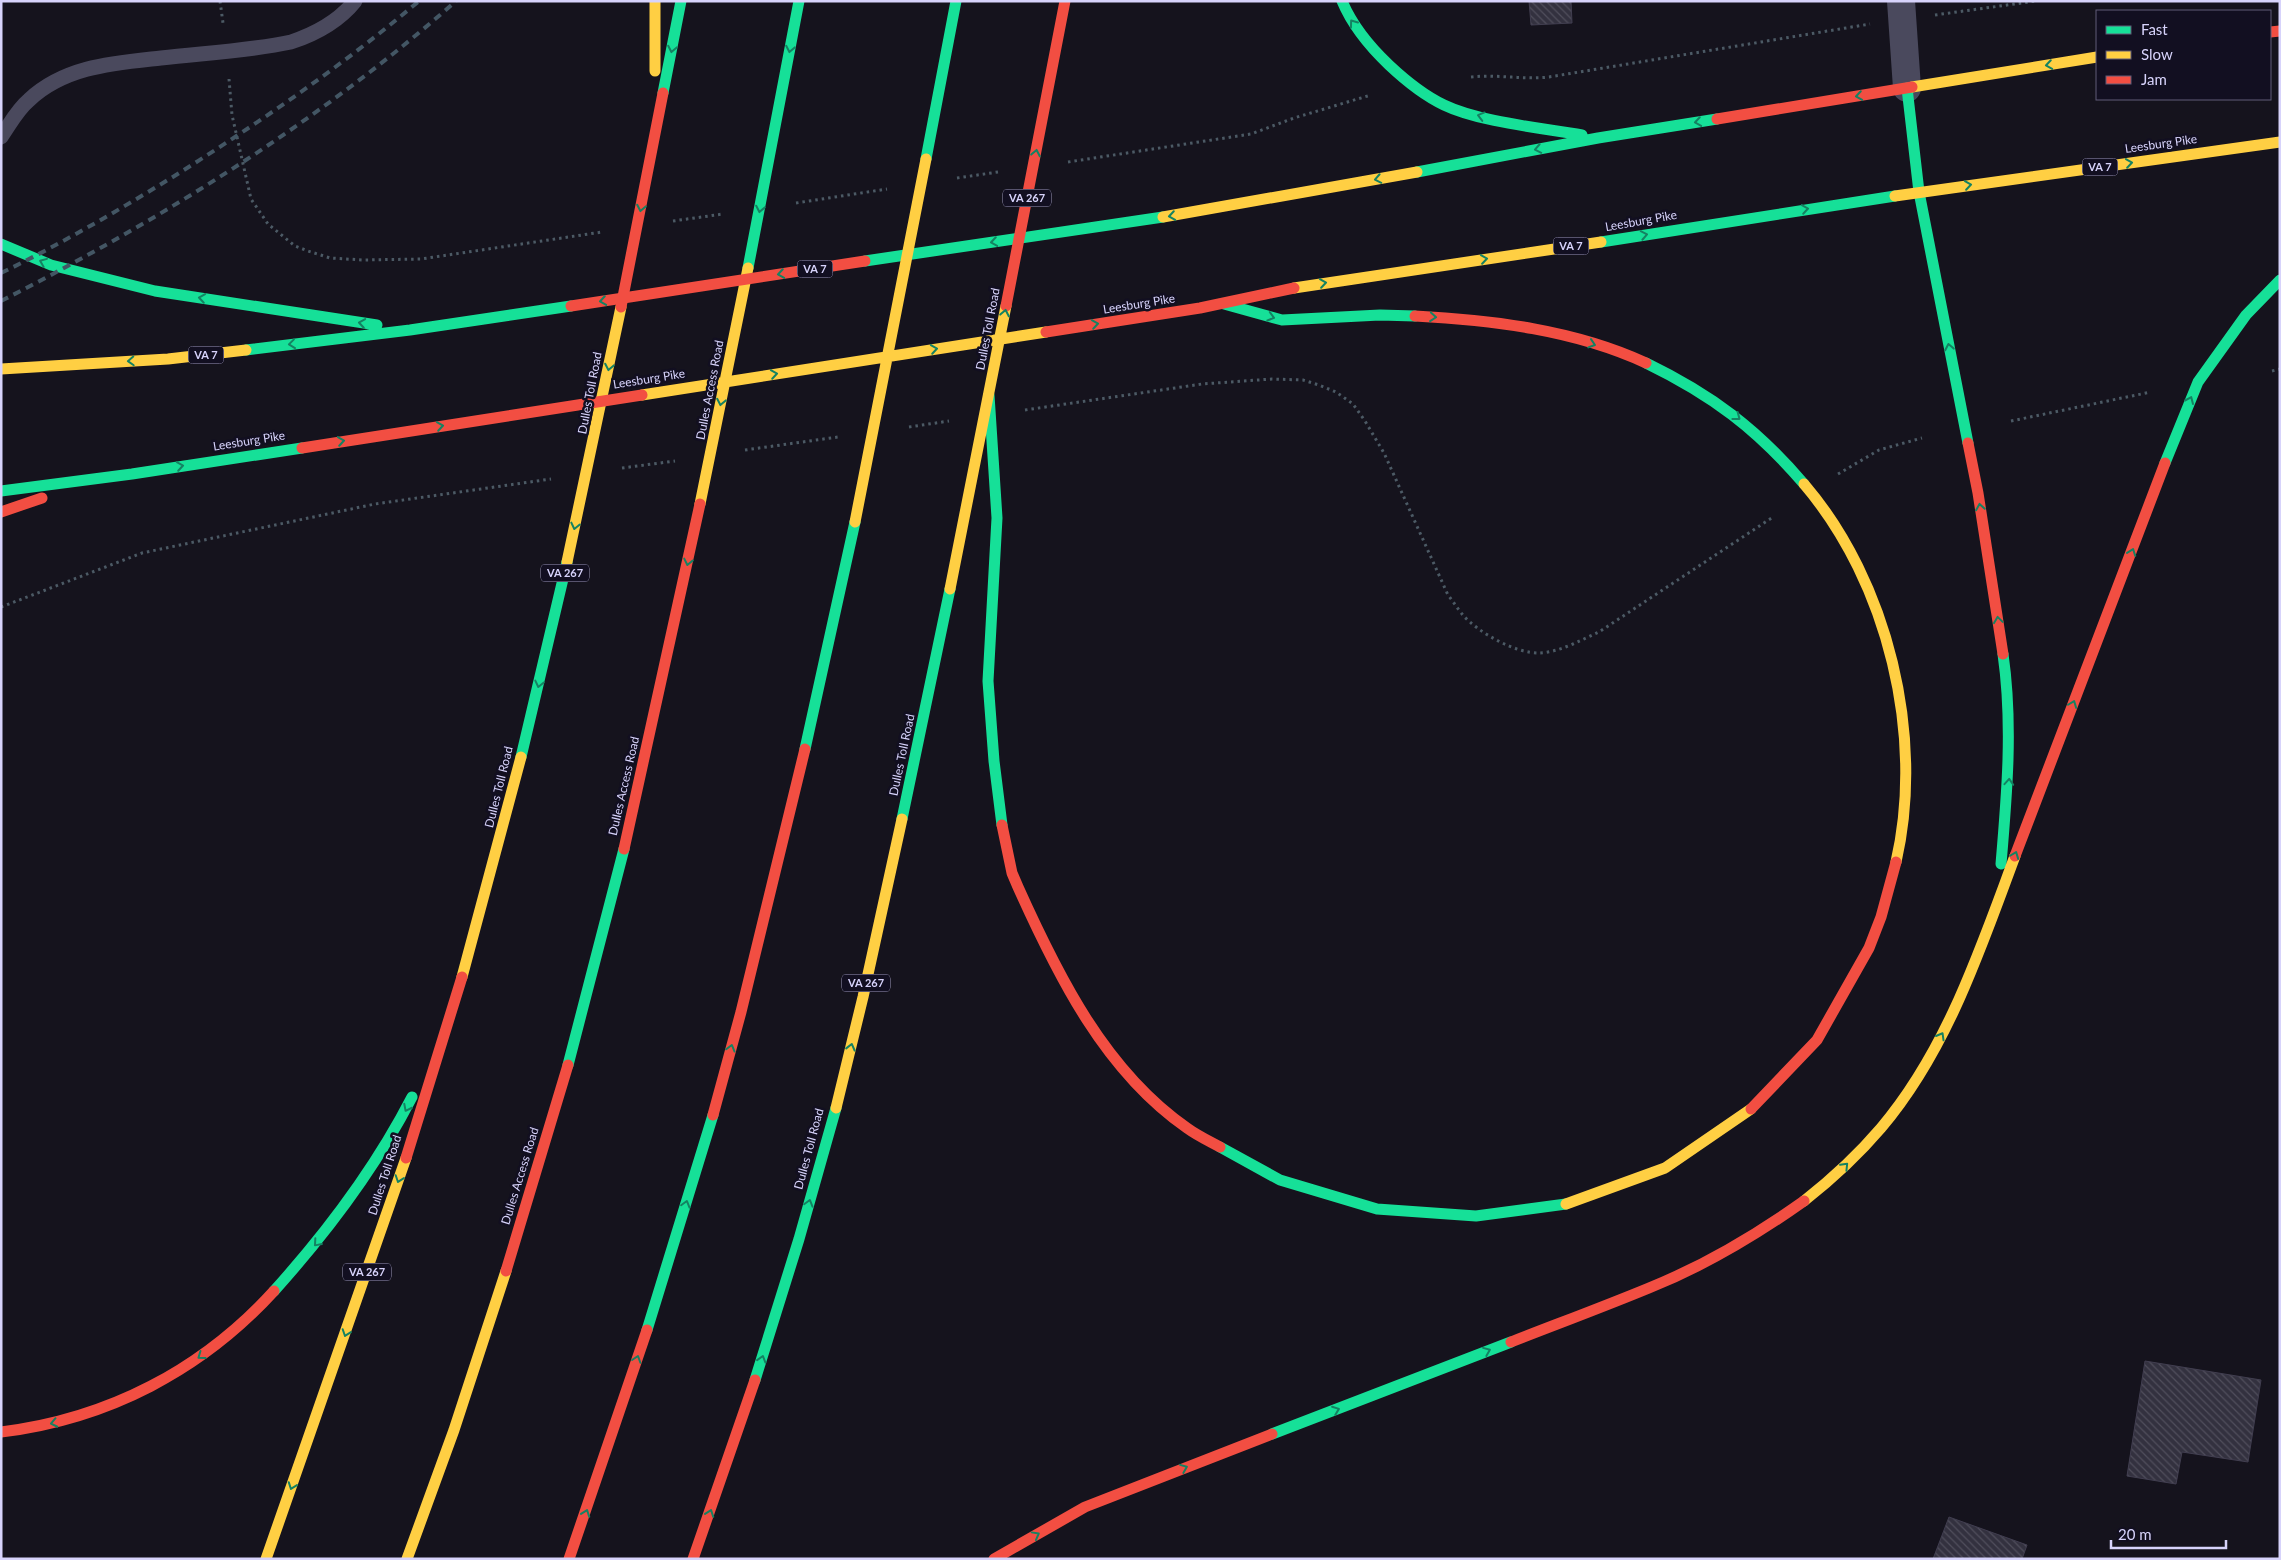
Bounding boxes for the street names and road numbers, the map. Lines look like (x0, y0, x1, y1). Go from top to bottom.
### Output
street label: Leesburg Pike (2124, 131, 2198, 156)
road number: VA 7 (2082, 158, 2118, 176)
road number: VA 267 (1003, 190, 1051, 207)
street label: Leesburg Pike (1604, 207, 1678, 234)
road number: VA 7 (1554, 238, 1588, 255)
road number: VA 7 (798, 260, 832, 278)
street label: Dulles Toll Road (972, 287, 1003, 371)
street label: Leesburg Pike (1102, 290, 1176, 317)
street label: Dulles Access Road (692, 339, 727, 441)
road number: VA 7 (188, 346, 224, 364)
street label: Dulles Toll Road (574, 351, 605, 435)
street label: Leesburg Pike (612, 365, 686, 392)
street label: Leesburg Pike (212, 427, 286, 454)
road number: VA 267 (541, 564, 589, 582)
street label: Dulles Toll Road (886, 713, 918, 797)
street label: Dulles Access Road (605, 735, 642, 837)
street label: Dulles Toll Road (481, 745, 516, 829)
road number: VA 267 (842, 974, 890, 991)
street label: Dulles Toll Road (790, 1107, 827, 1191)
street label: Dulles Access Road (498, 1125, 541, 1226)
street label: Dulles Toll Road (365, 1133, 405, 1217)
road number: VA 267 (343, 1264, 391, 1280)

